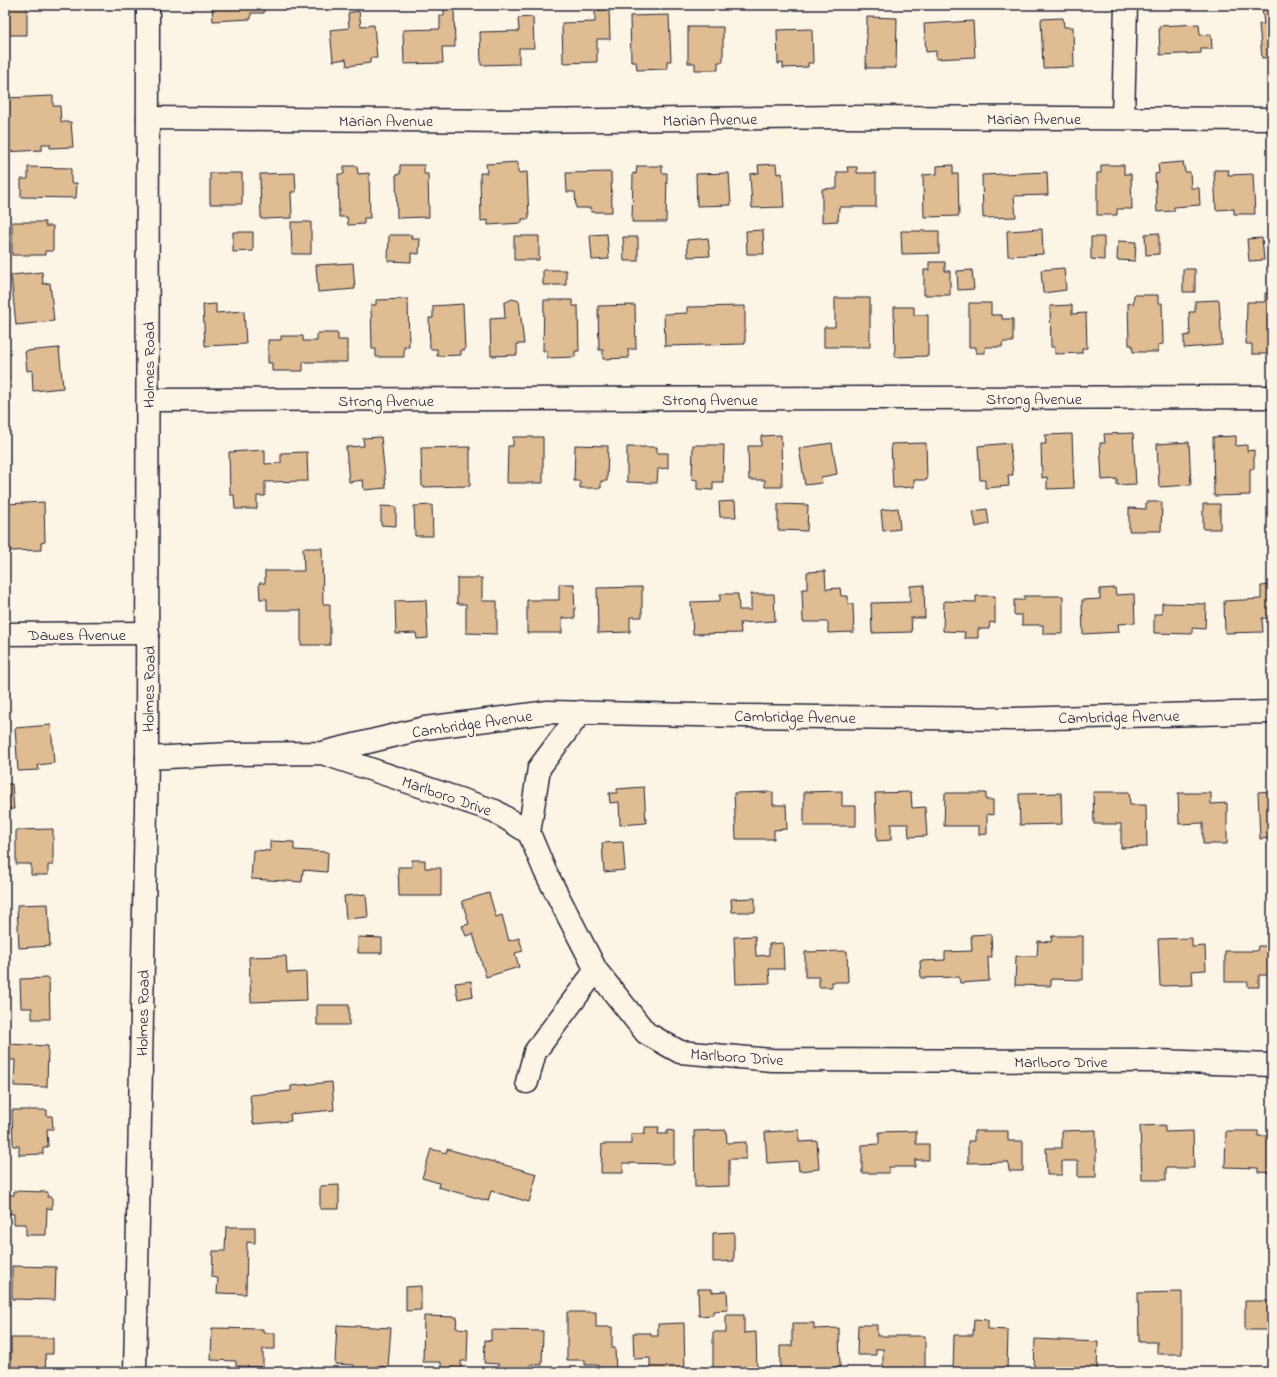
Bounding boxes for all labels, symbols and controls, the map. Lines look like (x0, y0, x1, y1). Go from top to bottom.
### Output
street label: Marian Avenue (663, 108, 758, 134)
street label: Marian Avenue (987, 108, 1082, 132)
street label: Marian Avenue (339, 110, 434, 134)
street label: Holmes Road (138, 322, 162, 408)
street label: Strong Avenue (986, 388, 1083, 412)
street label: Strong Avenue (662, 389, 759, 413)
street label: Strong Avenue (338, 390, 435, 414)
street label: Dawes Avenue (27, 624, 127, 648)
street label: Holmes Road (137, 646, 163, 732)
street label: Cambridge Avenue (411, 705, 535, 745)
street label: Cambridge Avenue (734, 705, 857, 731)
street label: Cambridge Avenue (1058, 705, 1181, 731)
street label: Marlboro Drive (398, 770, 495, 824)
street label: Holmes Road (131, 970, 157, 1056)
street label: Marlboro Drive (689, 1043, 785, 1073)
street label: Marlboro Drive (1014, 1051, 1109, 1075)

